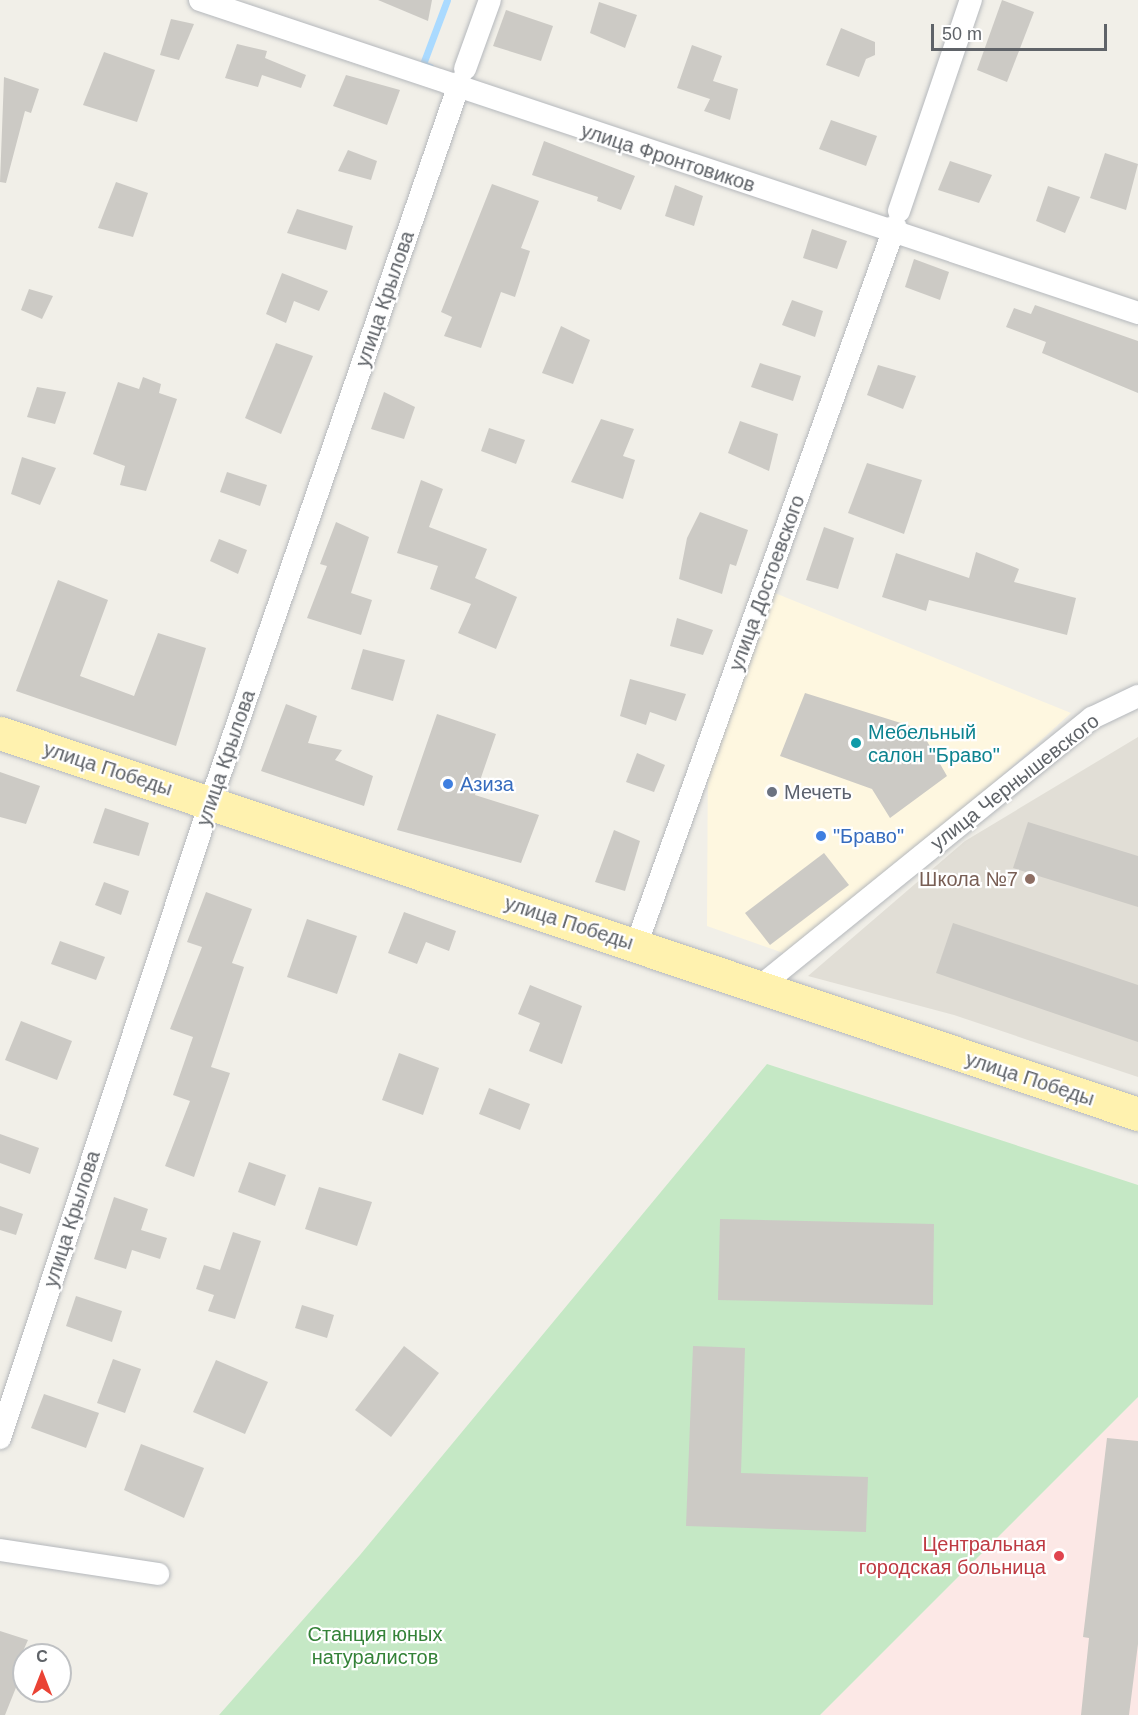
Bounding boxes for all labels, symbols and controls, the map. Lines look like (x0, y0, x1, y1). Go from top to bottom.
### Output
scale bar (934, 12, 1110, 50)
text: 50 m (942, 24, 982, 44)
street label: улица Фронтовиков (578, 119, 758, 197)
street label: улица Крылова (351, 228, 419, 370)
street label: улица Достоевского (724, 492, 810, 674)
street label: улица Крылова (192, 687, 260, 829)
street label: улица Чернышевского (926, 709, 1104, 855)
place label: Мебельный салон "Браво" (868, 720, 1000, 767)
marker: Мебельный салон "Браво" (849, 736, 863, 750)
street label: улица Победы (41, 737, 175, 801)
place label: Азиза (460, 772, 514, 796)
marker: Азиза (441, 777, 455, 791)
place label: Мечеть (784, 780, 852, 804)
marker: Мечеть (765, 785, 779, 799)
place label: "Браво" (833, 824, 904, 848)
marker: "Браво" (814, 829, 828, 843)
place label: Школа №7 (919, 867, 1018, 891)
marker: Школа №7 (1023, 872, 1037, 886)
street label: улица Победы (502, 891, 636, 955)
street label: улица Победы (963, 1047, 1097, 1111)
street label: улица Крылова (39, 1148, 105, 1290)
place label: Центральная городская больница (859, 1532, 1046, 1579)
marker: Центральная городская больница (1050, 1547, 1068, 1565)
park label: Станция юных натуралистов (308, 1622, 442, 1669)
north arrow (12, 1643, 72, 1703)
text: С (36, 1648, 48, 1665)

